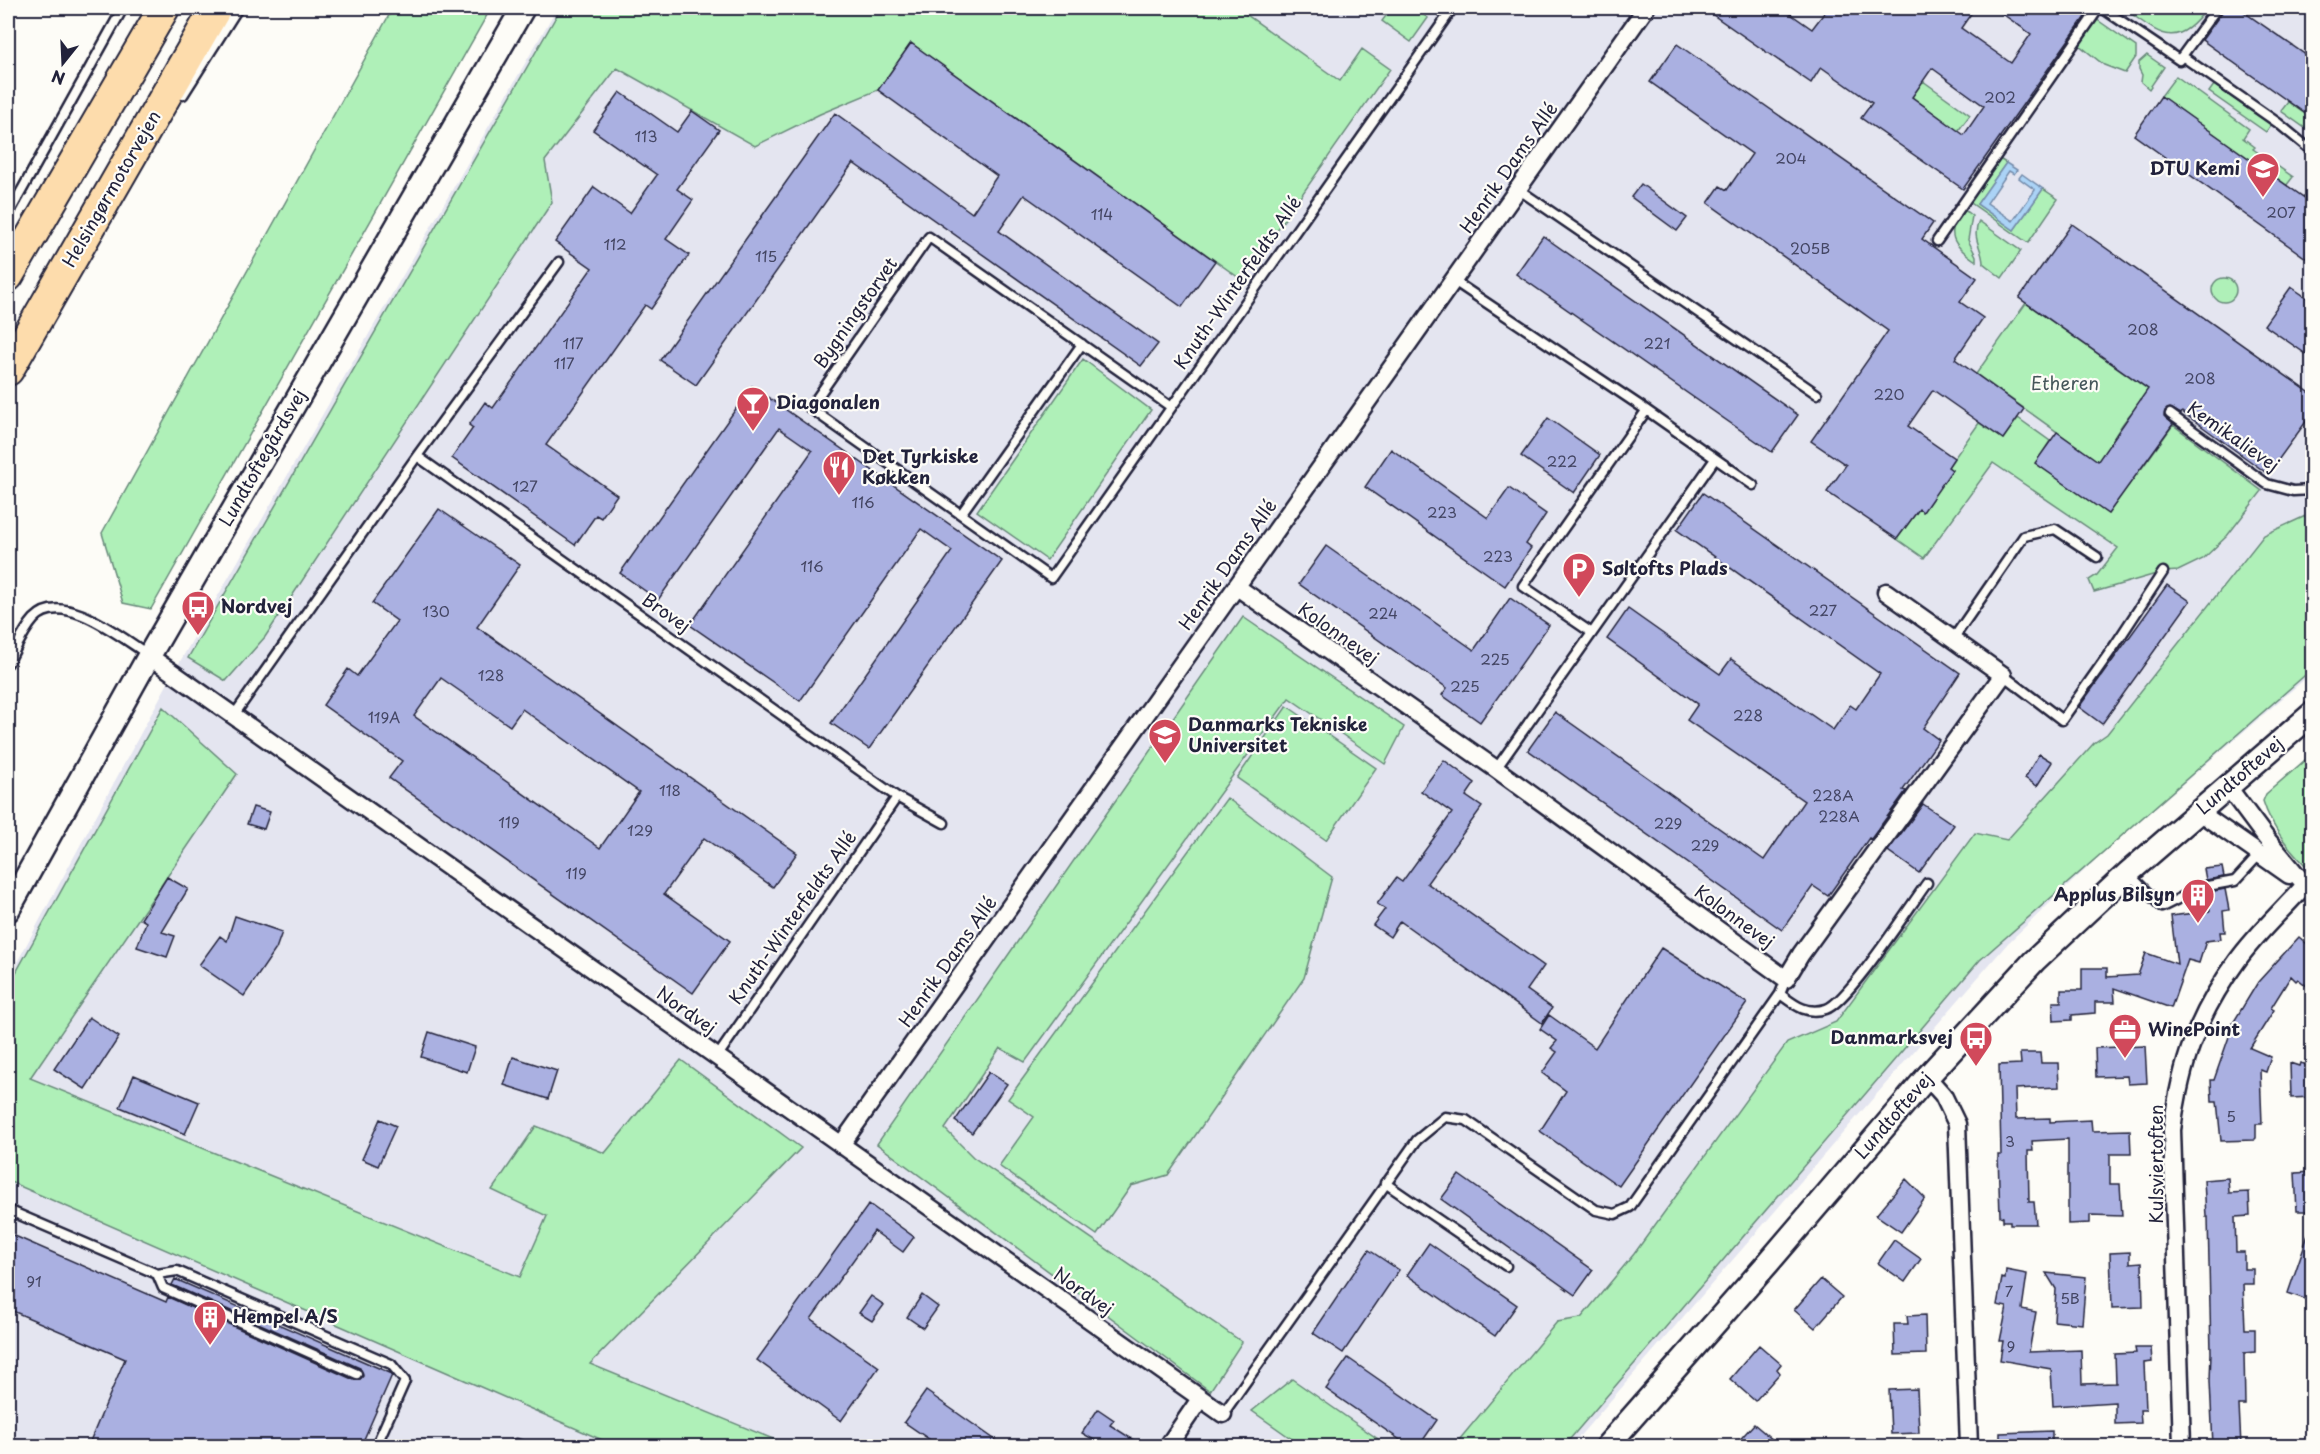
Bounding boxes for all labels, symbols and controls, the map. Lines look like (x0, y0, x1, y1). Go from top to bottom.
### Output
north arrow (33, 33, 93, 93)
text: N (48, 65, 68, 92)
house number: 202 (1984, 85, 2016, 108)
street label: Henrik Dams Allé (1452, 96, 1563, 238)
street label: Helsingørmotorvejen (55, 105, 167, 272)
house number: 113 (635, 124, 657, 147)
house number: 204 (1775, 146, 1807, 169)
school or university icon: DTU Kemi (2245, 151, 2281, 198)
place label: DTU Kemi (2150, 154, 2240, 181)
street label: Knuth-Winterfeldts Allé (1167, 190, 1307, 374)
house number: 207 (2266, 200, 2296, 223)
house number: 114 (1091, 202, 1113, 225)
house number: 112 (603, 232, 627, 255)
house number: 205B (1790, 236, 1830, 259)
house number: 115 (755, 244, 777, 267)
street label: Bygningstorvet (806, 251, 903, 373)
house number: 208 (2127, 317, 2159, 340)
house number: 117 (562, 331, 584, 354)
house number: 221 (1644, 331, 1670, 354)
house number: 117 (553, 351, 575, 374)
house number: 208 (2184, 366, 2216, 389)
park label: Etheren (2031, 369, 2099, 396)
house number: 220 (1873, 382, 1905, 405)
street label: Lundtoftegårdsvej (211, 384, 312, 531)
bar icon: Diagonalen (735, 385, 771, 432)
place label: Diagonalen (776, 388, 880, 415)
street label: Kemikalievej (2182, 394, 2285, 477)
place label: Det Tyrkiske Køkken (862, 442, 979, 490)
restaurant icon: Det Tyrkiske Køkken (821, 449, 857, 496)
house number: 222 (1547, 449, 1577, 472)
house number: 127 (512, 474, 538, 497)
house number: 116 (851, 490, 875, 513)
street label: Henrik Dams Allé (1171, 493, 1282, 635)
house number: 223 (1427, 500, 1457, 523)
house number: 223 (1483, 544, 1513, 567)
parking icon: Søltofts Plads (1561, 551, 1597, 598)
house number: 116 (800, 554, 824, 577)
place label: Søltofts Plads (1602, 554, 1728, 581)
street label: Brovej (637, 585, 697, 638)
bus stop icon: Nordvej (180, 589, 216, 636)
place label: Nordvej (221, 592, 292, 619)
street label: Kolonnevej (1293, 595, 1385, 670)
house number: 227 (1809, 598, 1838, 621)
house number: 130 (422, 599, 450, 622)
house number: 224 (1368, 601, 1398, 624)
house number: 225 (1480, 647, 1510, 670)
house number: 128 (478, 663, 504, 686)
house number: 225 (1450, 674, 1480, 697)
house number: 228 (1733, 703, 1763, 726)
house number: 119A (368, 705, 400, 728)
place label: Danmarks Tekniske Universitet (1188, 710, 1367, 758)
school or university icon: Danmarks Tekniske Universitet (1147, 717, 1183, 764)
street label: Lundtoftevej (2190, 729, 2288, 820)
house number: 118 (659, 778, 681, 801)
house number: 228A (1812, 783, 1854, 806)
house number: 228A (1818, 804, 1860, 827)
house number: 119 (498, 810, 520, 833)
house number: 229 (1654, 811, 1682, 834)
house number: 129 (627, 818, 653, 841)
street label: Knuth-Winterfeldts Allé (722, 825, 862, 1009)
house number: 229 (1691, 833, 1719, 856)
house number: 119 (565, 861, 587, 884)
building icon: Applus Bilsyn (2180, 877, 2216, 924)
street label: Kolonnevej (1689, 878, 1780, 954)
place label: Applus Bilsyn (2054, 880, 2175, 907)
street label: Henrik Dams Allé (891, 890, 1002, 1032)
street label: Nordvej (651, 979, 723, 1040)
office icon: WinePoint (2107, 1012, 2143, 1059)
place label: WinePoint (2148, 1015, 2240, 1042)
bus stop icon: Danmarksvej (1958, 1020, 1994, 1067)
place label: Danmarksvej (1831, 1023, 1953, 1050)
street label: Lundtoftevej (1847, 1066, 1938, 1164)
street label: Kulsviertoften (2142, 1104, 2169, 1224)
house number: 5 (2226, 1104, 2236, 1127)
house number: 3 (2005, 1129, 2015, 1152)
street label: Nordvej (1048, 1260, 1120, 1321)
house number: 91 (26, 1269, 42, 1292)
house number: 7 (2005, 1279, 2014, 1302)
house number: 5B (2060, 1286, 2080, 1309)
building icon: Hempel A/S (192, 1299, 228, 1346)
place label: Hempel A/S (233, 1302, 338, 1329)
house number: 9 (2007, 1334, 2015, 1357)

